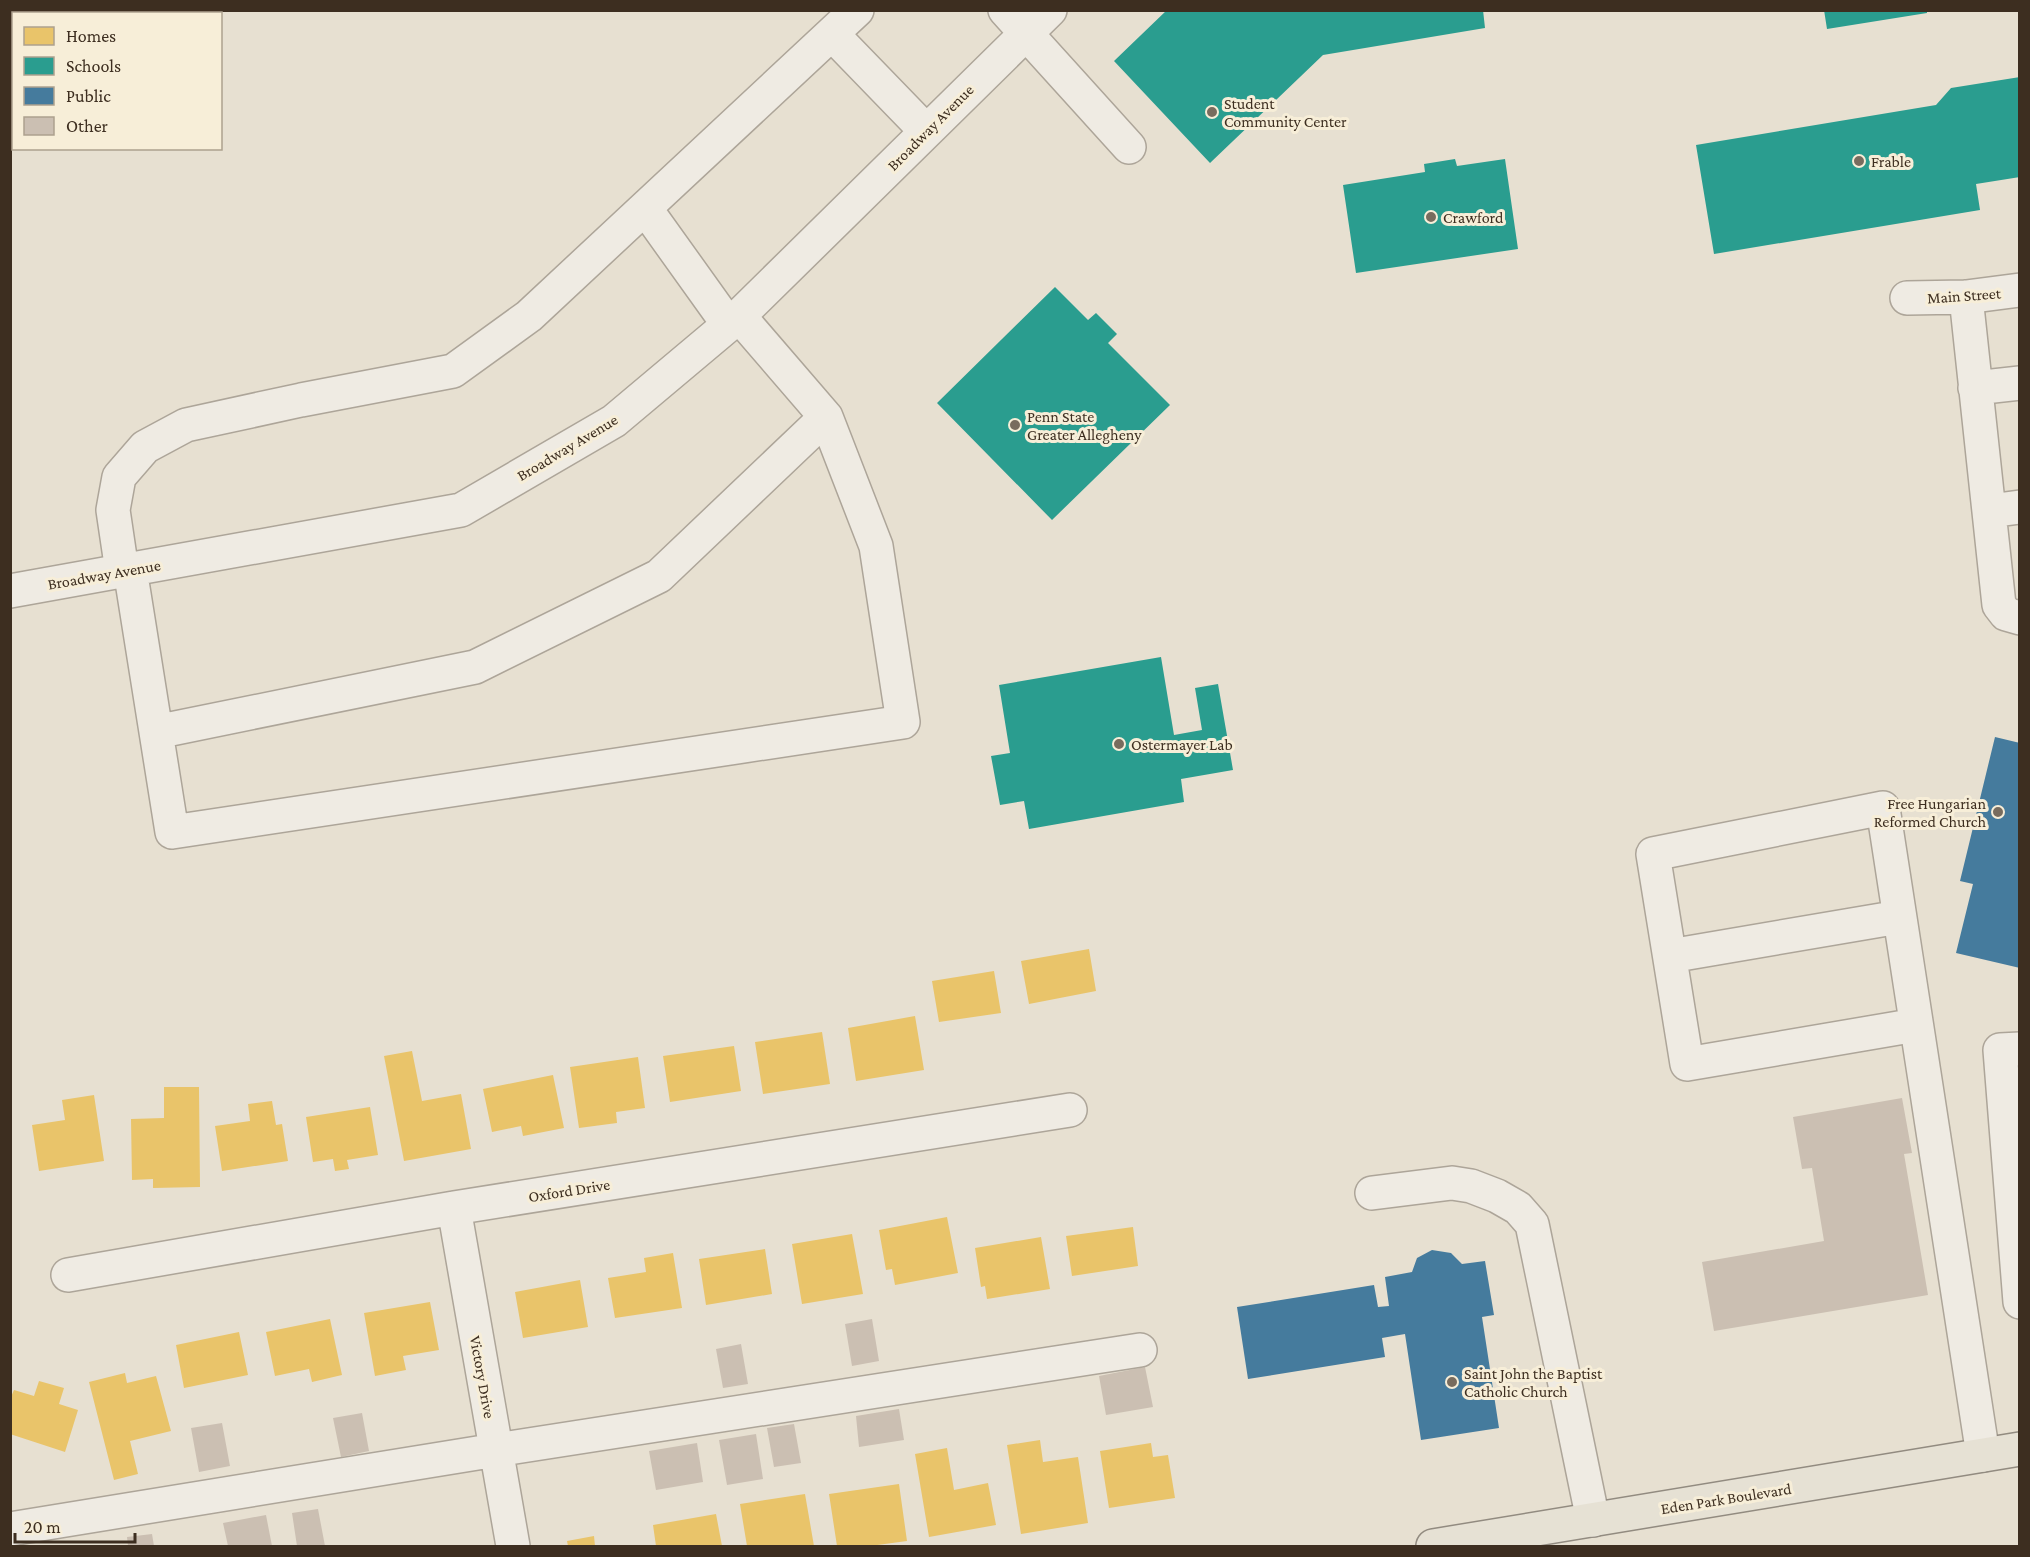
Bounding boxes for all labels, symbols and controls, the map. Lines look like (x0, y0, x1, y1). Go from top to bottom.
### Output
legend (12, 12, 222, 150)
text: Homes (66, 26, 116, 46)
text: Schools (66, 56, 121, 76)
street label: Broadway Avenue (884, 81, 977, 174)
text: Public (66, 86, 111, 106)
place label: Student Community Center (1224, 95, 1347, 131)
marker: Student Community Center (1205, 105, 1219, 119)
text: Other (66, 116, 109, 136)
place label: Frable (1871, 153, 1911, 170)
marker: Frable (1852, 154, 1866, 168)
place label: Crawford (1443, 209, 1504, 226)
marker: Crawford (1424, 210, 1438, 224)
street label: Main Street (1927, 284, 2002, 307)
place label: Penn State Greater Allegheny (1027, 408, 1142, 444)
street label: Broadway Avenue (514, 411, 621, 485)
marker: Penn State Greater Allegheny (1008, 418, 1022, 432)
street label: Broadway Avenue (46, 556, 162, 594)
place label: Ostermayer Lab (1131, 736, 1233, 754)
marker: Ostermayer Lab (1112, 737, 1126, 751)
place label: Free Hungarian Reformed Church (1874, 795, 1986, 830)
marker: Free Hungarian Reformed Church (1991, 805, 2005, 819)
street label: Oxford Drive (527, 1176, 611, 1205)
street label: Victory Drive (466, 1334, 498, 1420)
place label: Saint John the Baptist Catholic Church (1464, 1365, 1603, 1400)
marker: Saint John the Baptist Catholic Church (1445, 1375, 1459, 1389)
street label: Eden Park Boulevard (1660, 1480, 1793, 1517)
scale bar (15, 1506, 135, 1544)
text: 20 m (24, 1517, 61, 1537)

